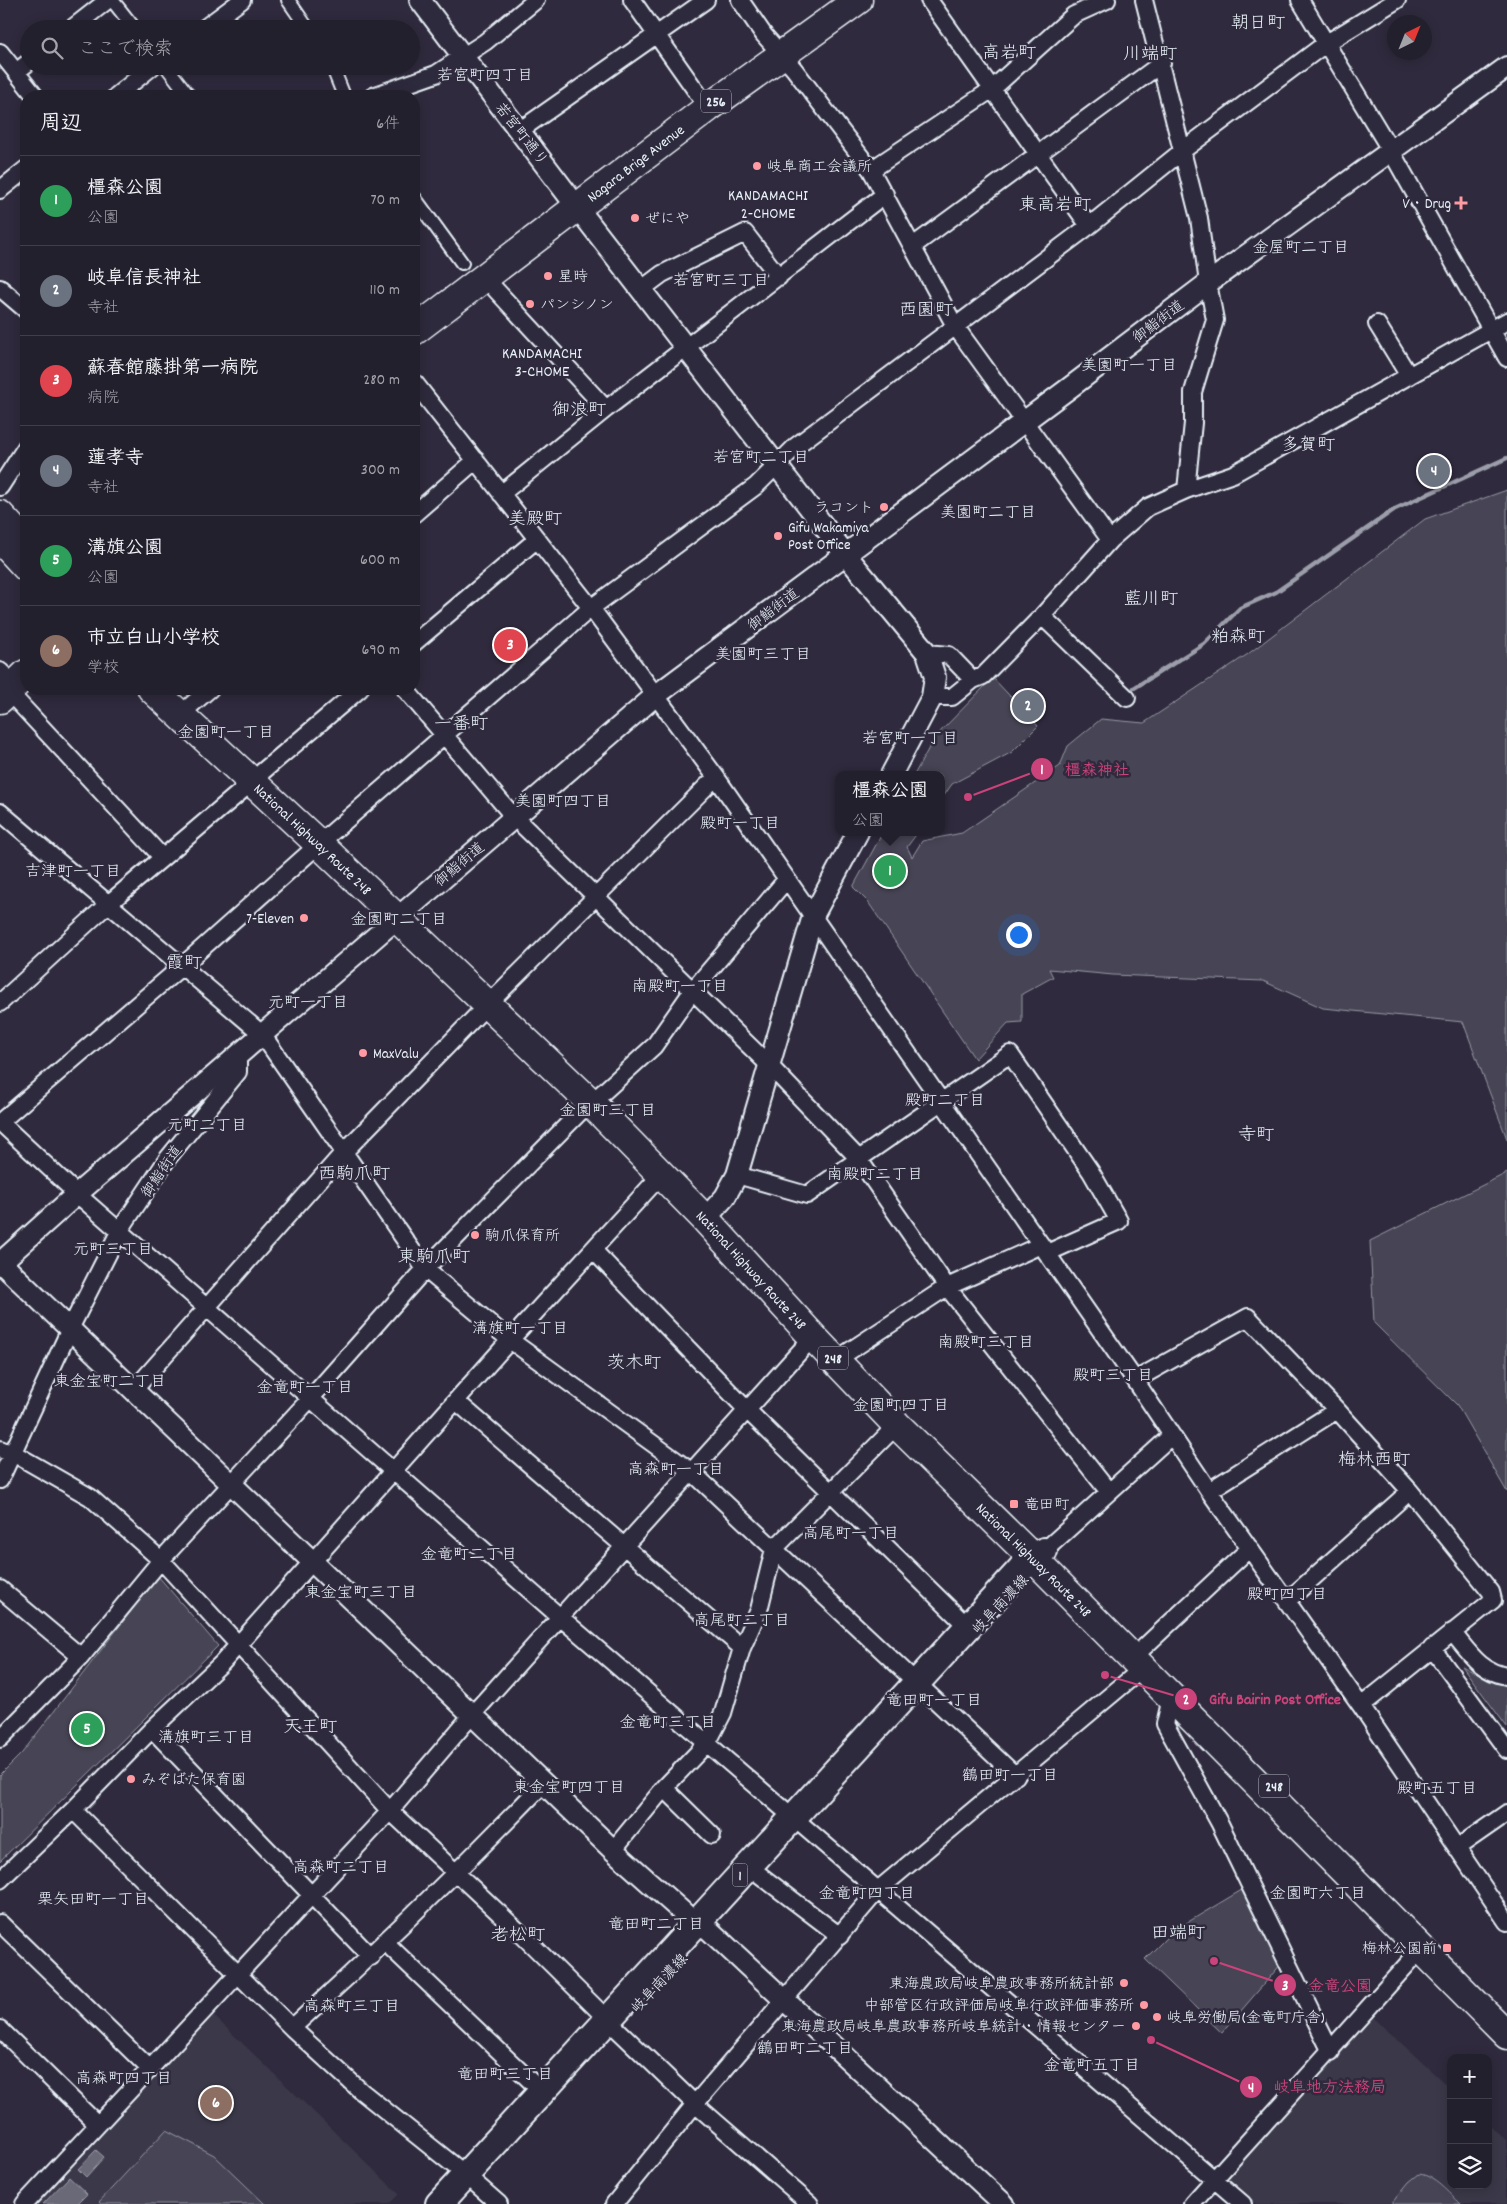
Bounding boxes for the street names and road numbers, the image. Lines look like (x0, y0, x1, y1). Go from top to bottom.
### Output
road number: 256 (701, 90, 731, 112)
street label: 若宮町通り (489, 99, 552, 172)
street label: Nagara Brige Avenue (583, 120, 690, 209)
street label: 御鮨街道 (1129, 296, 1190, 349)
street label: 御鮨街道 (744, 584, 805, 637)
street label: National Highway Route 248 (247, 779, 376, 902)
street label: 御鮨街道 (430, 838, 490, 893)
street label: 御鮨街道 (136, 1141, 189, 1203)
street label: National Highway Route 248 (690, 1206, 811, 1336)
road number: 248 (818, 1346, 848, 1370)
street label: National Highway Route 248 (970, 1499, 1096, 1624)
street label: 岐阜南濃線 (968, 1570, 1035, 1640)
road number: 248 (1259, 1774, 1289, 1798)
road number: 1 (732, 1864, 748, 1886)
street label: 岐阜南濃線 (627, 1949, 694, 2019)

